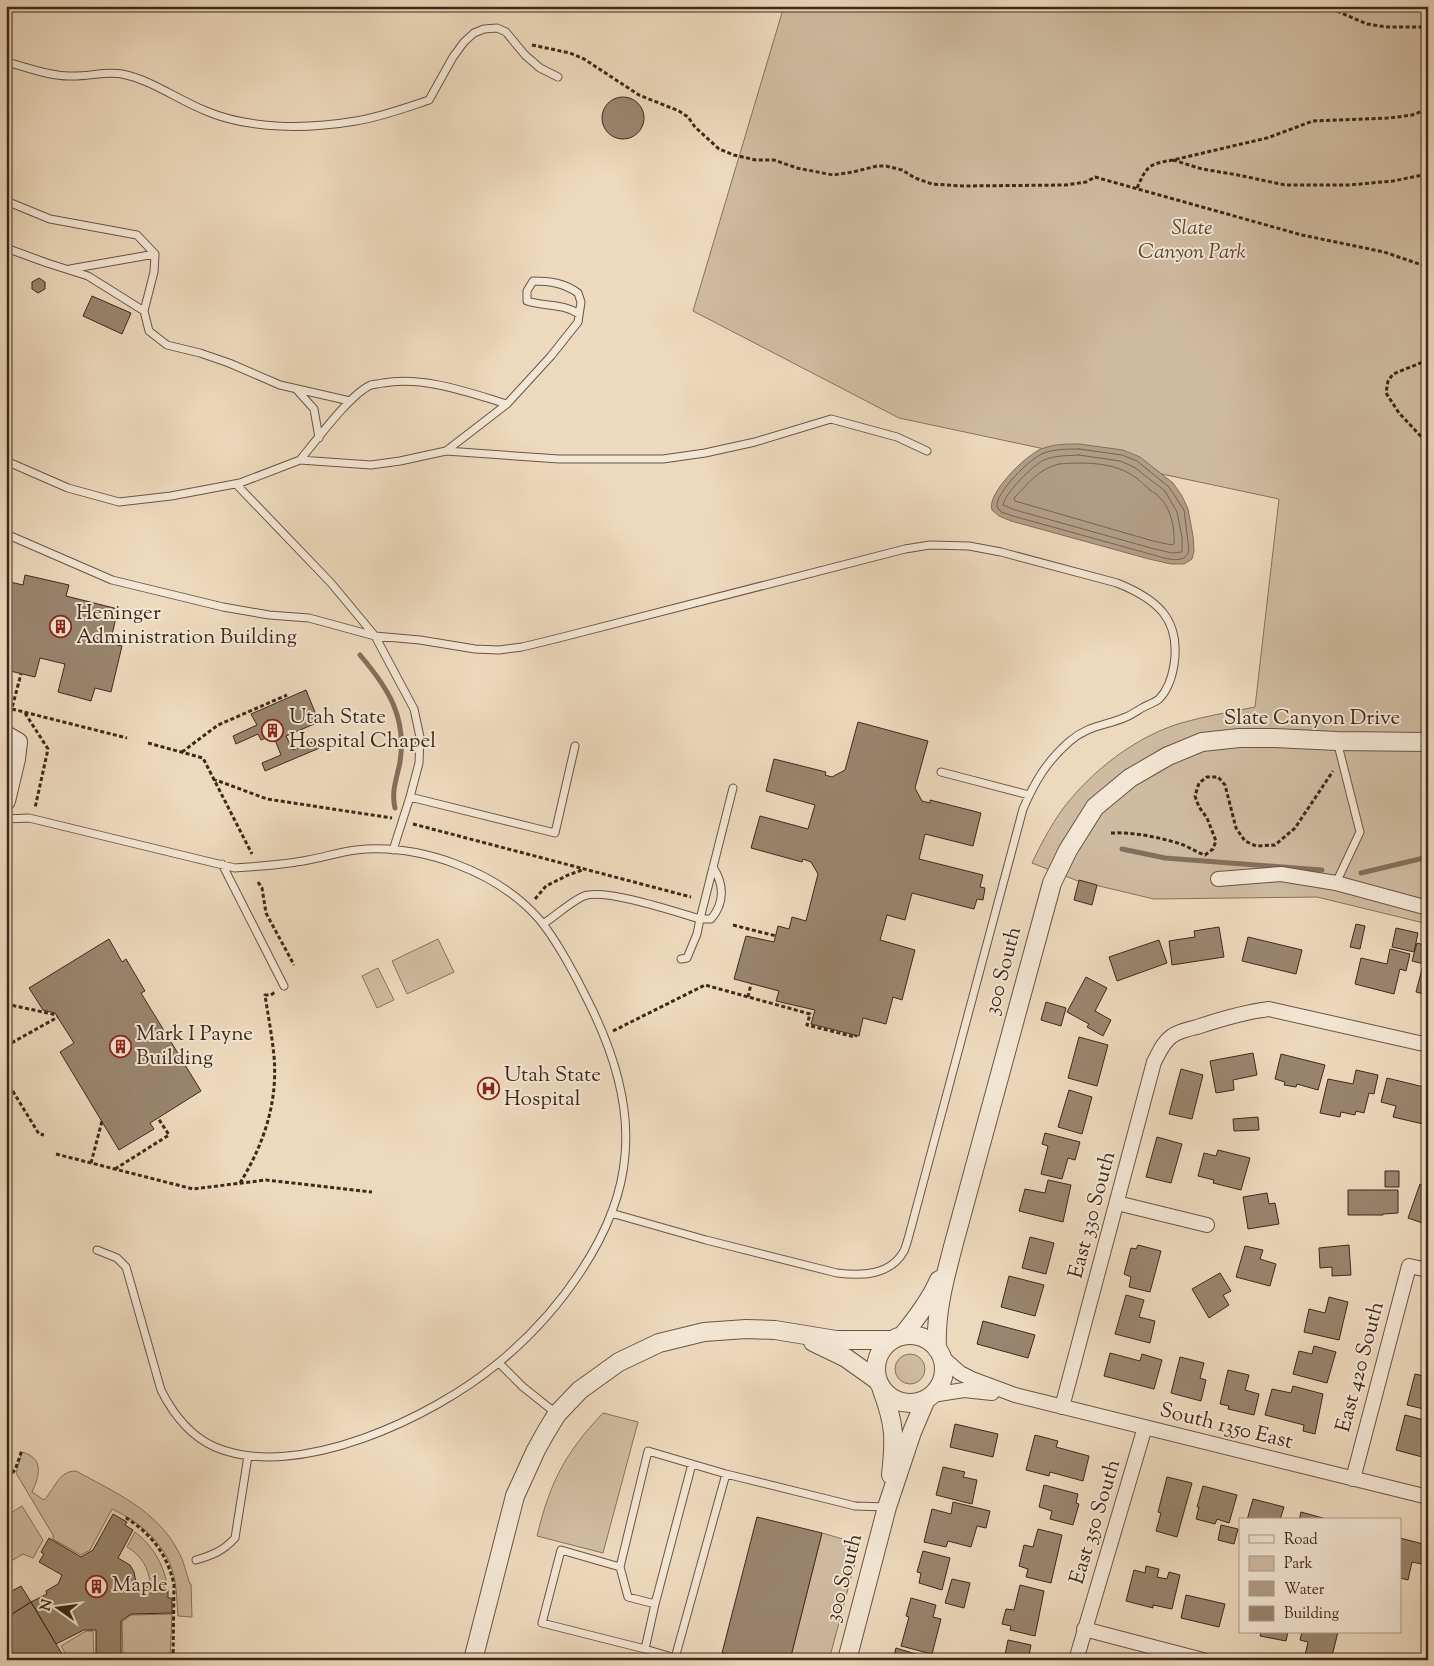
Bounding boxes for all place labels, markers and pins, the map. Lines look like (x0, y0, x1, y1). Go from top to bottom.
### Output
place label: Heninger Administration Building (76, 599, 297, 653)
building icon: Heninger Administration Building (48, 614, 72, 638)
place label: Utah State Hospital Chapel (289, 703, 436, 757)
building icon: Utah State Hospital Chapel (261, 718, 285, 742)
place label: Mark I Payne Building (136, 1020, 253, 1074)
building icon: Mark I Payne Building (108, 1035, 132, 1059)
place label: Utah State Hospital (504, 1061, 601, 1115)
hospital icon: Utah State Hospital (476, 1076, 500, 1100)
place label: Maple (112, 1571, 168, 1601)
building icon: Maple (84, 1574, 108, 1598)

